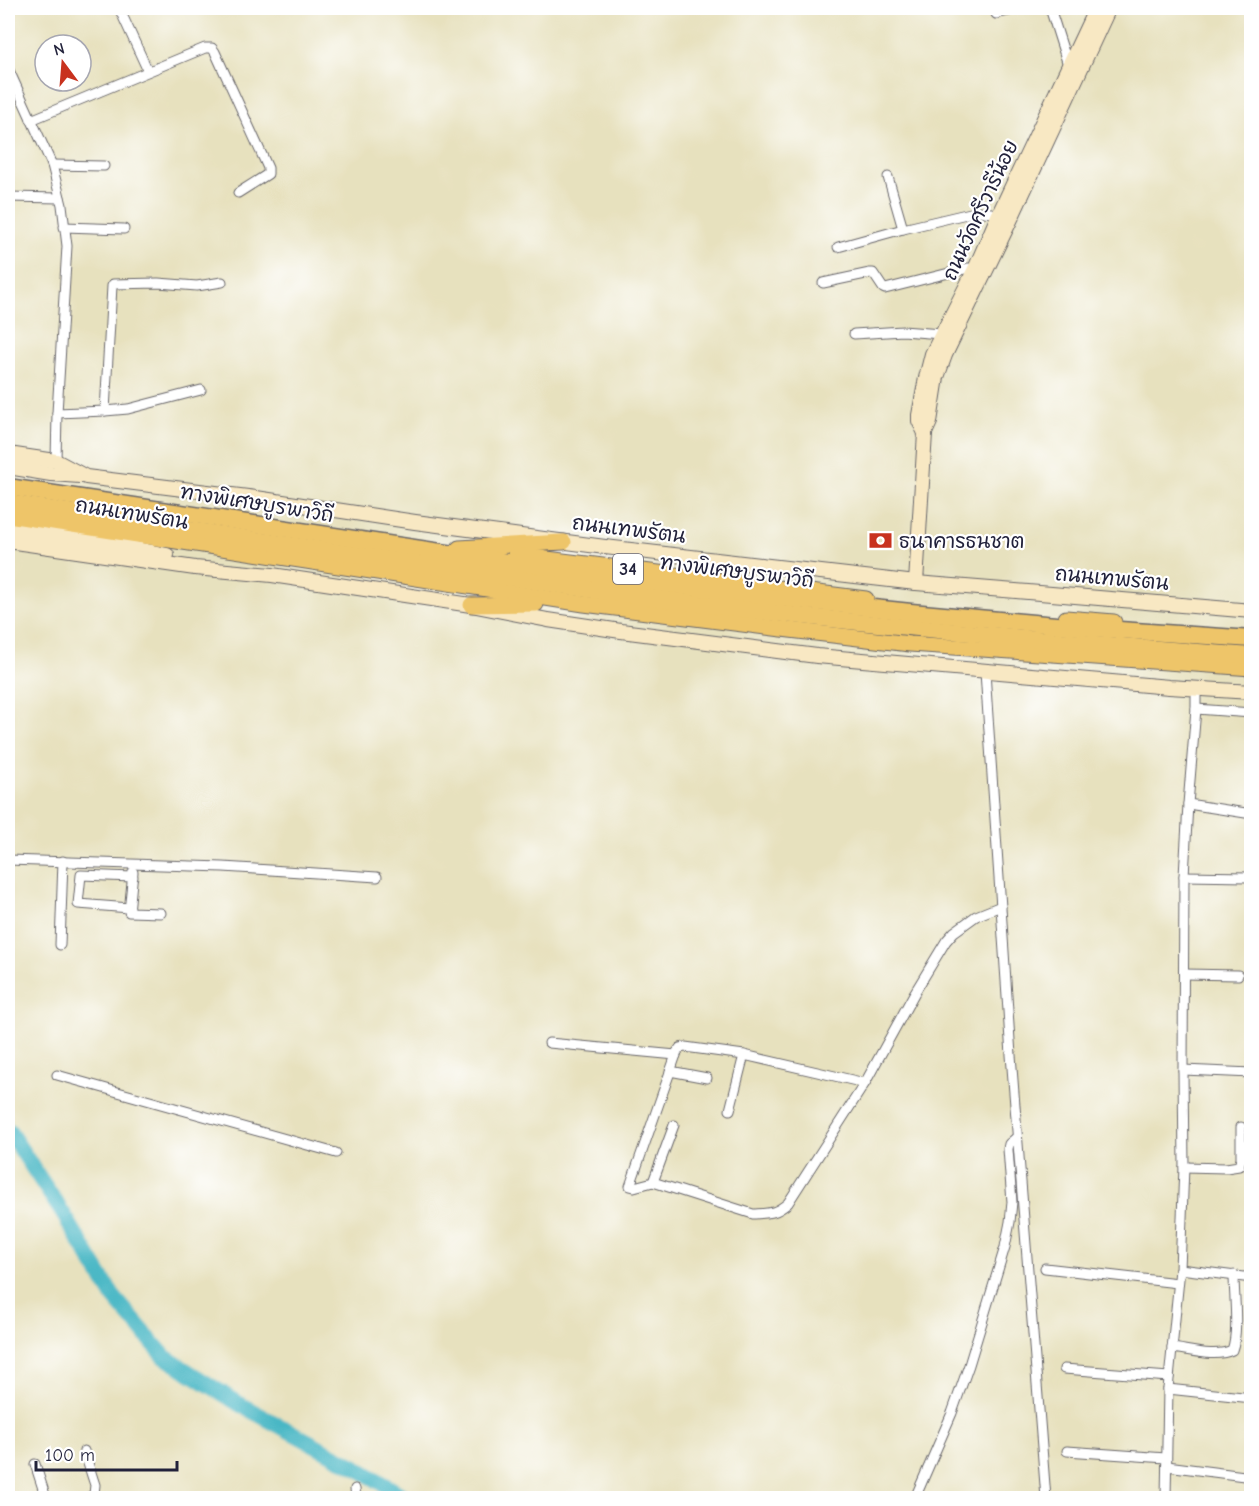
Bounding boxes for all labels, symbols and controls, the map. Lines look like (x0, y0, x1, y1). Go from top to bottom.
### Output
north arrow (33, 33, 93, 93)
text: N (52, 39, 67, 60)
street label: ถนนวัดศรีวารีน้อย (936, 135, 1023, 284)
street label: ทางพิเศษบูรพาวิถี (178, 479, 336, 531)
street label: ถนนเทพรัตน (74, 493, 190, 534)
street label: ถนนเทพรัตน (571, 511, 687, 548)
bank icon: ธนาคารธนชาต (868, 528, 894, 554)
place label: ธนาคารธนชาต (899, 530, 1025, 553)
street label: ทางพิเศษบูรพาวิถี (658, 550, 816, 596)
road number: 34 (613, 554, 643, 584)
street label: ถนนเทพรัตน (1054, 562, 1170, 595)
scale bar (36, 1434, 177, 1472)
text: 100 m (45, 1445, 95, 1466)

